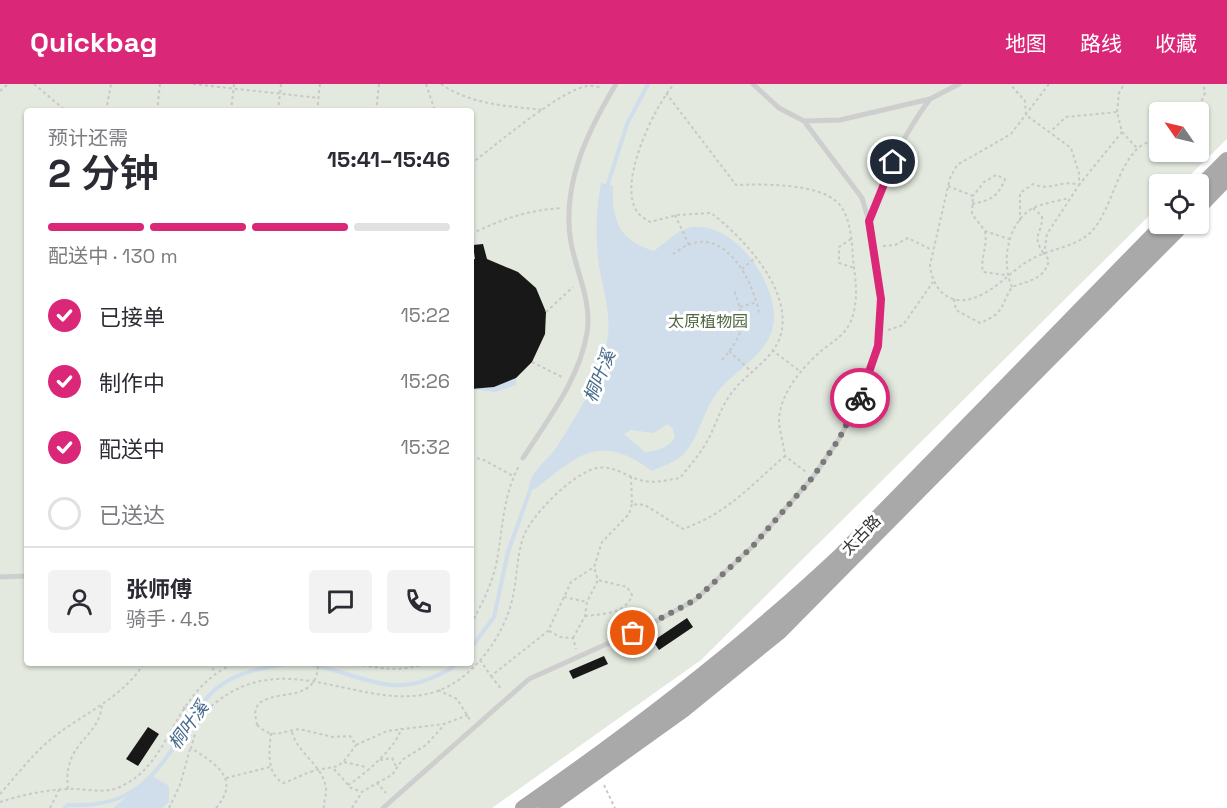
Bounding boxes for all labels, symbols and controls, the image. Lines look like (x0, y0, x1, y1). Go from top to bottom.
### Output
text: Quickbag (30, 24, 157, 60)
text: 地图 (1005, 30, 1047, 57)
text: 路线 (1080, 30, 1122, 57)
text: 收藏 (1155, 30, 1197, 57)
north arrow (1149, 102, 1209, 162)
map controls (1149, 102, 1209, 234)
text: 预计还需 (48, 125, 128, 151)
pin (867, 136, 918, 187)
text: 15:41–15:46 (327, 145, 450, 173)
icon: home (876, 145, 909, 178)
text: 2 分钟 (48, 149, 159, 198)
button: locate (1149, 174, 1209, 234)
text: 配送中 · 130 m (48, 243, 178, 269)
icon: check (48, 299, 81, 332)
text: 15:22 (400, 302, 450, 328)
text: 已接单 (99, 303, 165, 331)
park label: 太原植物园 (668, 311, 748, 332)
water label: 桐叶溪 (578, 345, 621, 405)
icon: check (48, 365, 81, 398)
text: 15:26 (400, 368, 450, 394)
courier (830, 368, 890, 428)
text: 制作中 (99, 369, 165, 397)
icon: bike (844, 382, 877, 415)
icon: check (48, 431, 81, 464)
text: 15:32 (400, 434, 450, 460)
text: 配送中 (99, 435, 165, 463)
text: 已送达 (99, 501, 165, 529)
street label: 太古路 (837, 510, 885, 560)
button: person (48, 570, 111, 633)
button: chat (309, 570, 372, 633)
button: phone (387, 570, 450, 633)
text: 张师傅 (126, 575, 192, 603)
text: 骑手 · 4.5 (126, 606, 210, 632)
pin (607, 607, 658, 658)
icon: bag (616, 616, 649, 649)
water label: 桐叶溪 (163, 695, 214, 754)

